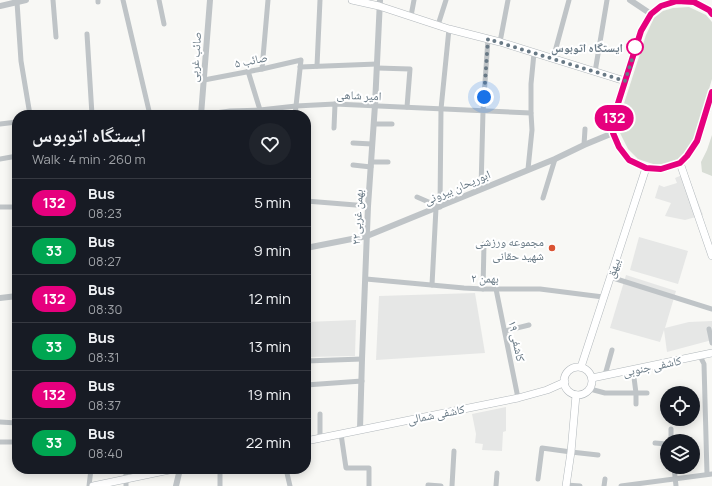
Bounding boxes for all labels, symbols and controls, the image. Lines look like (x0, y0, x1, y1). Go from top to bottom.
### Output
street label: صائب غربی (185, 31, 205, 83)
marker: ایستگاه اتوبوس (626, 38, 644, 56)
place label: ایستگاه اتوبوس (551, 39, 623, 56)
street label: صائب ۵ (233, 48, 269, 72)
street label: امیر شاهی (336, 86, 382, 104)
your location (474, 87, 494, 107)
line badge: 132 (591, 105, 637, 131)
text: 132 (603, 108, 625, 127)
text: ایستگاه اتوبوس (32, 122, 146, 148)
button: heart (249, 123, 291, 165)
text: Walk · 4 min · 260 m (32, 150, 146, 168)
street label: ابوریحان بیرونی (421, 165, 493, 209)
text: Bus (88, 183, 115, 204)
street label: ۲۲بهمن غربی (347, 189, 367, 245)
text: 5 min (254, 192, 291, 213)
text: 132 (43, 193, 65, 212)
text: 08:23 (88, 204, 122, 222)
text: Bus (88, 231, 115, 252)
place label: مجموعه ورزشی شهید حقانی (475, 233, 544, 264)
text: 9 min (254, 240, 291, 261)
text: 33 (46, 241, 62, 260)
marker: مجموعه ورزشی شهید حقانی (547, 243, 557, 253)
text: 08:27 (88, 252, 121, 270)
street label: بیهق (602, 256, 624, 280)
street label: بهمن ۲ (471, 269, 499, 287)
text: Bus (88, 279, 115, 300)
text: 12 min (248, 288, 291, 309)
text: 132 (43, 289, 65, 308)
text: 08:30 (88, 300, 122, 318)
street label: کاشفی ۱۹ (504, 319, 530, 363)
text: Bus (88, 327, 115, 348)
text: 13 min (249, 336, 291, 357)
text: 33 (46, 337, 62, 356)
text: 08:31 (88, 348, 120, 366)
street label: کاشفی جنوبی (621, 351, 683, 380)
text: Bus (88, 375, 115, 396)
text: 19 min (248, 384, 291, 405)
text: 132 (43, 385, 65, 404)
map controls (660, 386, 700, 474)
button: locate (660, 386, 700, 426)
text: 08:37 (88, 396, 121, 414)
street label: کاشفی شمالی (406, 400, 466, 428)
text: Bus (88, 423, 115, 444)
text: 22 min (246, 432, 291, 453)
text: 33 (46, 433, 62, 452)
button: layers (660, 434, 700, 474)
text: 08:40 (88, 444, 123, 462)

